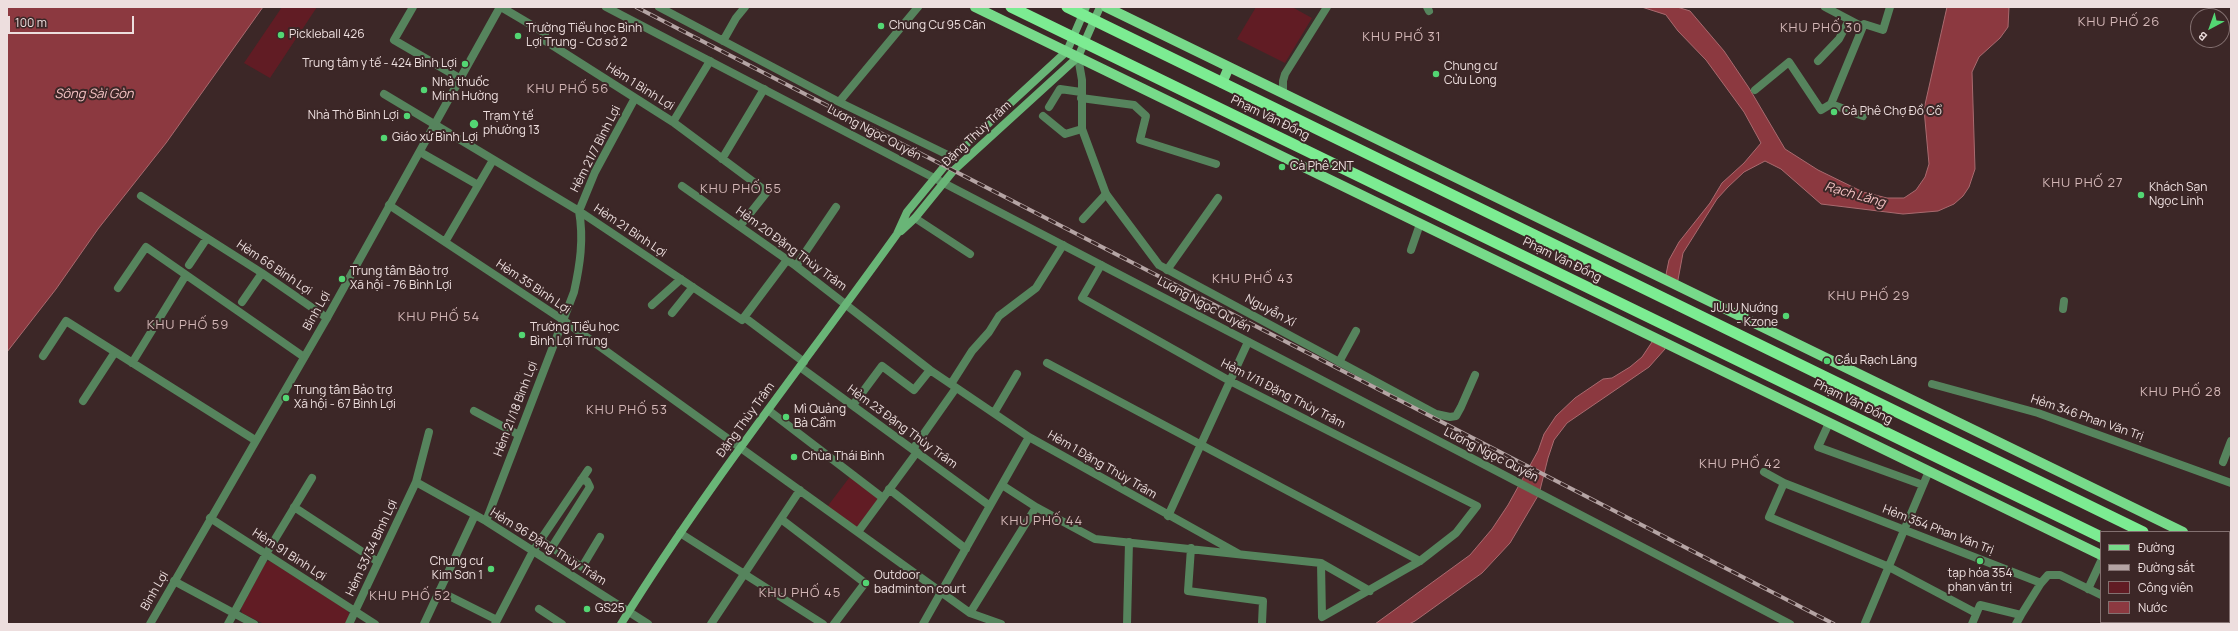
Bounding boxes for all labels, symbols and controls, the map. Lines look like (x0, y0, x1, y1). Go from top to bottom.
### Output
scale bar (10, 8, 136, 34)
north arrow (2190, 8, 2230, 48)
text: 100 m (15, 14, 47, 31)
district label: KHU PHỐ 26 (2078, 14, 2160, 30)
place label: Chung Cư 95 Căn (889, 19, 986, 33)
district label: KHU PHỐ 30 (1780, 20, 1862, 36)
marker: Chung Cư 95 Căn (876, 21, 886, 31)
place label: Trường Tiểu học Bình Lợi Trung - Cơ sở 2 (526, 22, 642, 50)
place label: Pickleball 426 (289, 28, 365, 42)
district label: KHU PHỐ 31 (1362, 29, 1442, 45)
text: B (2195, 29, 2210, 45)
marker: Pickleball 426 (276, 30, 286, 40)
marker: Trường Tiểu học Bình Lợi Trung - Cơ sở 2 (513, 31, 523, 41)
place label: Trung tâm y tế - 424 Bình Lợi (302, 57, 457, 71)
marker: Trung tâm y tế - 424 Bình Lợi (460, 59, 470, 69)
street label: Hẻm 1 Bình Lợi (603, 60, 677, 114)
place label: Chung cư Cửu Long (1444, 60, 1497, 88)
marker: Chung cư Cửu Long (1431, 69, 1441, 79)
place label: Nhà thuốc Minh Hường (432, 76, 498, 104)
district label: KHU PHỐ 56 (527, 81, 609, 97)
marker: Nhà thuốc Minh Hường (419, 85, 429, 95)
water label: Sông Sài Gòn (54, 86, 134, 102)
street label: Phạm Văn Đồng (1228, 93, 1312, 143)
street label: Đặng Thùy Trâm (940, 98, 1014, 170)
street label: Lương Ngọc Quyến (825, 102, 923, 164)
street label: Hẻm 21/7 Bình Lợi (568, 103, 624, 195)
place label: Cà Phê Chợ Đồ Cổ (1842, 105, 1942, 119)
marker: Cà Phê Chợ Đồ Cổ (1829, 107, 1839, 117)
place label: Nhà Thờ Bình Lợi (308, 109, 399, 123)
place label: Trạm Y tế phường 13 (483, 110, 540, 138)
marker: Nhà Thờ Bình Lợi (402, 111, 412, 121)
marker: Trạm Y tế phường 13 (468, 118, 480, 130)
place label: Giáo xứ Bình Lợi (392, 131, 478, 145)
marker: Giáo xứ Bình Lợi (379, 133, 389, 143)
place label: Cà Phê 2NT (1290, 160, 1354, 174)
marker: Cà Phê 2NT (1277, 162, 1287, 172)
district label: KHU PHỐ 27 (2042, 175, 2124, 191)
water label: Rạch Lăng (1823, 179, 1887, 211)
district label: KHU PHỐ 55 (700, 181, 782, 197)
place label: Khách Sạn Ngọc Linh (2149, 181, 2207, 209)
marker: Khách Sạn Ngọc Linh (2136, 190, 2146, 200)
street label: Hẻm 21 Bình Lợi (591, 201, 669, 261)
street label: Hẻm 20 Đặng Thùy Trâm (733, 204, 849, 294)
street label: Phạm Văn Đồng (1520, 235, 1604, 285)
street label: Hẻm 66 Bình Lợi (234, 237, 314, 299)
street label: Hẻm 35 Bình Lợi (493, 257, 573, 317)
place label: Trung tâm Bảo trợ Xã hội - 76 Bình Lợi (350, 265, 452, 293)
district label: KHU PHỐ 43 (1212, 271, 1294, 287)
marker: Trung tâm Bảo trợ Xã hội - 76 Bình Lợi (337, 274, 347, 284)
street label: Lương Ngọc Quyến (1155, 274, 1253, 336)
district label: KHU PHỐ 29 (1828, 288, 1910, 304)
street label: Bình Lợi (300, 289, 334, 333)
street label: Nguyễn Xí (1242, 292, 1298, 330)
place label: JUJU Nướng - Kzone (1711, 302, 1778, 330)
district label: KHU PHỐ 54 (398, 309, 480, 325)
marker: JUJU Nướng - Kzone (1781, 311, 1791, 321)
district label: KHU PHỐ 59 (147, 317, 229, 333)
place label: Trường Tiểu học Bình Lợi Trung (530, 321, 619, 349)
marker: Trường Tiểu học Bình Lợi Trung (517, 330, 527, 340)
place label: Cầu Rạch Lăng (1835, 354, 1917, 368)
street label: Hẻm 1/11 Đặng Thùy Trâm (1218, 356, 1348, 432)
marker: Cầu Rạch Lăng (1822, 356, 1832, 366)
street label: Hẻm 21/18 Bình Lợi (491, 359, 541, 459)
street label: Phạm Văn Đồng (1811, 377, 1895, 427)
street label: Đặng Thùy Trâm (714, 380, 778, 460)
street label: Hẻm 23 Đặng Thùy Trâm (844, 382, 960, 472)
place label: Trung tâm Bảo trợ Xã hội - 67 Bình Lợi (294, 384, 396, 412)
district label: KHU PHỐ 28 (2140, 384, 2222, 400)
street label: Hẻm 346 Phan Văn Trị (2029, 392, 2145, 444)
marker: Trung tâm Bảo trợ Xã hội - 67 Bình Lợi (281, 393, 291, 403)
district label: KHU PHỐ 53 (586, 402, 668, 418)
place label: Mì Quảng Bà Cẩm (794, 403, 846, 431)
marker: Mì Quảng Bà Cẩm (781, 412, 791, 422)
street label: Lương Ngọc Quyến (1441, 425, 1541, 485)
street label: Hẻm 1 Đặng Thùy Trâm (1045, 428, 1159, 502)
place label: Chùa Thái Bình (802, 450, 884, 464)
marker: Chùa Thái Bình (789, 452, 799, 462)
district label: KHU PHỐ 42 (1699, 456, 1781, 472)
street label: Hẻm 53/34 Bình Lợi (343, 497, 401, 599)
street label: Hẻm 354 Phan Văn Trị (1880, 502, 1996, 558)
street label: Hẻm 96 Đặng Thùy Trâm (487, 505, 609, 589)
district label: KHU PHỐ 44 (1001, 513, 1083, 529)
street label: Hẻm 91 Bình Lợi (249, 526, 329, 584)
legend (2100, 531, 2230, 623)
text: Đường (2138, 539, 2175, 556)
place label: Chung cư Kim Sơn 1 (430, 555, 483, 583)
marker: tạp hóa 354 phan văn trị (1975, 556, 1985, 566)
text: Đường sắt (2138, 559, 2195, 576)
marker: Chung cư Kim Sơn 1 (486, 564, 496, 574)
place label: tạp hóa 354 phan văn trị (1948, 567, 2012, 595)
street label: Bình Lợi (138, 569, 172, 613)
place label: Outdoor badminton court (874, 569, 966, 597)
marker: Outdoor badminton court (861, 578, 871, 588)
text: Công viên (2138, 579, 2193, 596)
district label: KHU PHỐ 45 (759, 585, 841, 601)
district label: KHU PHỐ 52 (369, 588, 451, 604)
text: Nước (2138, 599, 2167, 616)
place label: GS25 (595, 602, 625, 616)
marker: GS25 (582, 604, 592, 614)

